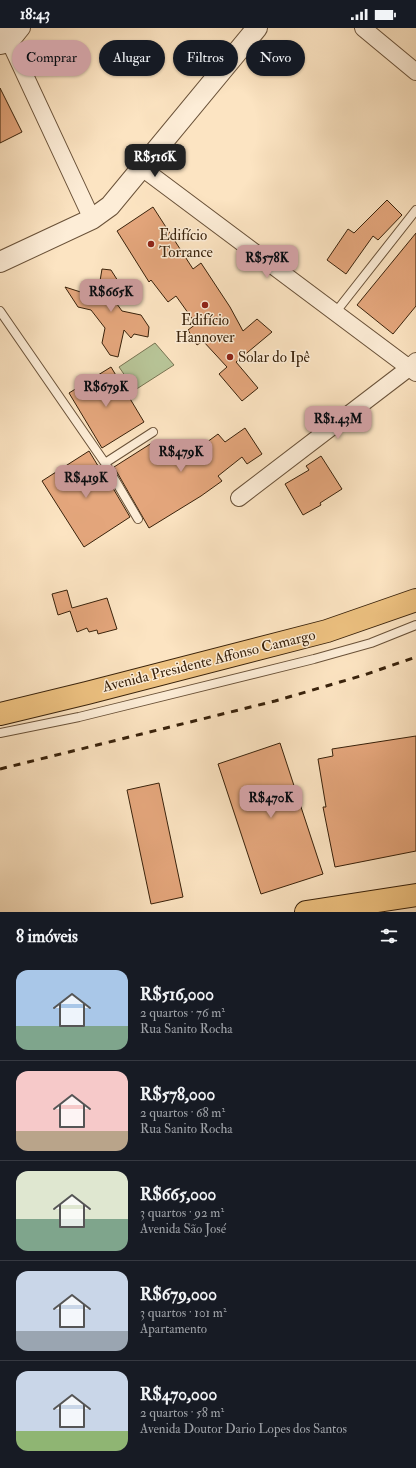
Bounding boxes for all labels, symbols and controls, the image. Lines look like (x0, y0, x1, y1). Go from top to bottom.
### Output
text: 18:43 (20, 5, 50, 24)
chip: Comprar (12, 40, 91, 76)
chip: Alugar (99, 40, 165, 76)
chip: Filtros (173, 40, 238, 76)
chip: Novo (246, 40, 305, 76)
pin: R$516K (122, 144, 188, 178)
text: R$516K (134, 149, 176, 165)
place label: Edifício Torrance (159, 226, 213, 262)
marker: Edifício Torrance (146, 239, 156, 249)
pin: R$578K (234, 245, 300, 279)
text: R$578K (245, 250, 289, 266)
pin: R$665K (78, 279, 144, 313)
text: R$665K (89, 284, 133, 300)
marker: Edifício Hannover (200, 300, 210, 310)
place label: Edifício Hannover (175, 311, 235, 347)
place label: Solar do Ipê (238, 348, 310, 368)
marker: Solar do Ipê (225, 352, 235, 362)
pin: R$679K (73, 374, 139, 408)
text: R$679K (84, 379, 128, 395)
pin: R$1.43M (301, 406, 375, 440)
text: R$1.43M (314, 411, 362, 427)
pin: R$479K (148, 439, 214, 473)
text: R$479K (158, 444, 204, 460)
pin: R$419K (53, 465, 119, 499)
text: R$419K (64, 470, 108, 486)
street label: Avenida Presidente Affonso Camargo (100, 625, 317, 697)
pin: R$470K (238, 785, 304, 819)
text: R$470K (248, 790, 294, 806)
icon: filters (378, 925, 400, 947)
text: 8 imóveis (16, 926, 78, 947)
text: R$516,000 (140, 984, 214, 1005)
icon: home (48, 986, 96, 1034)
text: 2 quartos · 76 m² (140, 1005, 225, 1021)
text: Rua Sanito Rocha (140, 1021, 233, 1037)
text: R$578,000 (140, 1084, 215, 1105)
icon: home (48, 1087, 96, 1135)
text: 2 quartos · 68 m² (140, 1105, 225, 1121)
text: Rua Sanito Rocha (140, 1121, 233, 1137)
text: R$665,000 (140, 1184, 216, 1205)
icon: home (48, 1187, 96, 1235)
text: 3 quartos · 92 m² (140, 1205, 224, 1221)
text: Avenida São José (140, 1221, 226, 1237)
text: R$679,000 (140, 1284, 217, 1305)
icon: home (48, 1287, 96, 1335)
text: 3 quartos · 101 m² (140, 1305, 227, 1321)
text: Apartamento (140, 1321, 207, 1337)
text: R$470,000 (140, 1384, 217, 1405)
icon: home (48, 1387, 96, 1435)
text: 2 quartos · 58 m² (140, 1405, 224, 1421)
text: Avenida Doutor Dario Lopes dos Santos (140, 1421, 347, 1437)

